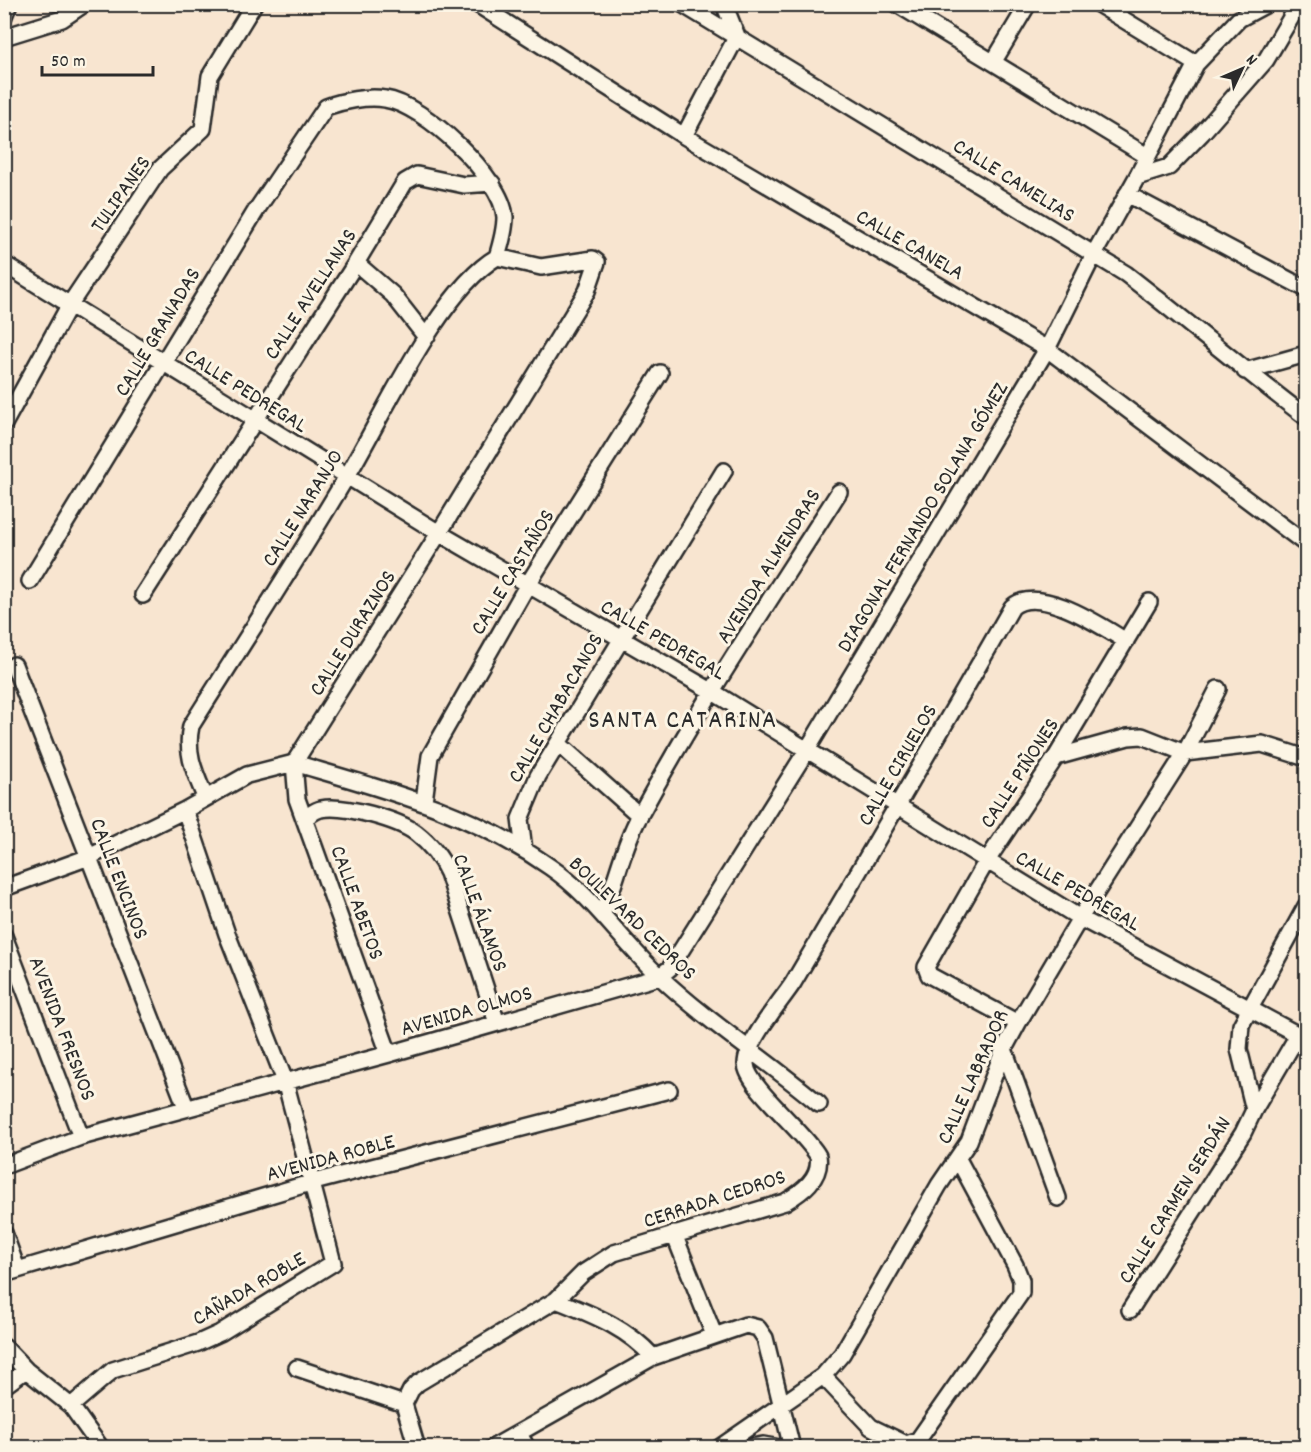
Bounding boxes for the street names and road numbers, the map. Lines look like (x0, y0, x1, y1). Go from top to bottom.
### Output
street label: CALLE CAMELIAS (946, 132, 1080, 232)
street label: TULIPANES (84, 150, 160, 240)
street label: CALLE CANELA (849, 202, 969, 290)
street label: CALLE AVELLANAS (258, 223, 366, 367)
street label: CALLE GRANADAS (108, 262, 210, 403)
street label: CALLE PEDREGAL (178, 342, 313, 442)
street label: DIAGONAL FERNANDO SOLANA GÓMEZ (831, 376, 1018, 659)
street label: CALLE NARANJO (256, 444, 352, 573)
street label: AVENIDA ALMENDRAS (710, 483, 830, 650)
street label: CALLE CASTAÑOS (464, 504, 564, 642)
street label: CALLE DURAZNOS (303, 565, 405, 703)
street label: CALLE PEDREGAL (594, 593, 731, 689)
street label: CALLE CHABACANOS (501, 628, 613, 789)
street label: CALLE CIRUELOS (852, 699, 947, 832)
street label: CALLE PIÑONES (974, 713, 1068, 835)
street label: CALLE ENCINOS (80, 814, 155, 944)
street label: CALLE ABETOS (321, 842, 391, 965)
street label: CALLE PEDREGAL (1009, 844, 1146, 940)
street label: CALLE ÁLAMOS (443, 850, 514, 977)
street label: BOULEVARD CEDROS (561, 850, 703, 989)
street label: AVENIDA FRESNOS (19, 953, 102, 1106)
street label: AVENIDA OLMOS (398, 979, 536, 1046)
street label: CALLE LABRADOR (931, 1005, 1018, 1150)
street label: CALLE CARMEN SERDÁN (1112, 1111, 1240, 1291)
street label: AVENIDA ROBLE (263, 1127, 398, 1191)
street label: CERRADA CEDROS (640, 1163, 790, 1238)
street label: CAÑADA ROBLE (187, 1245, 312, 1335)

